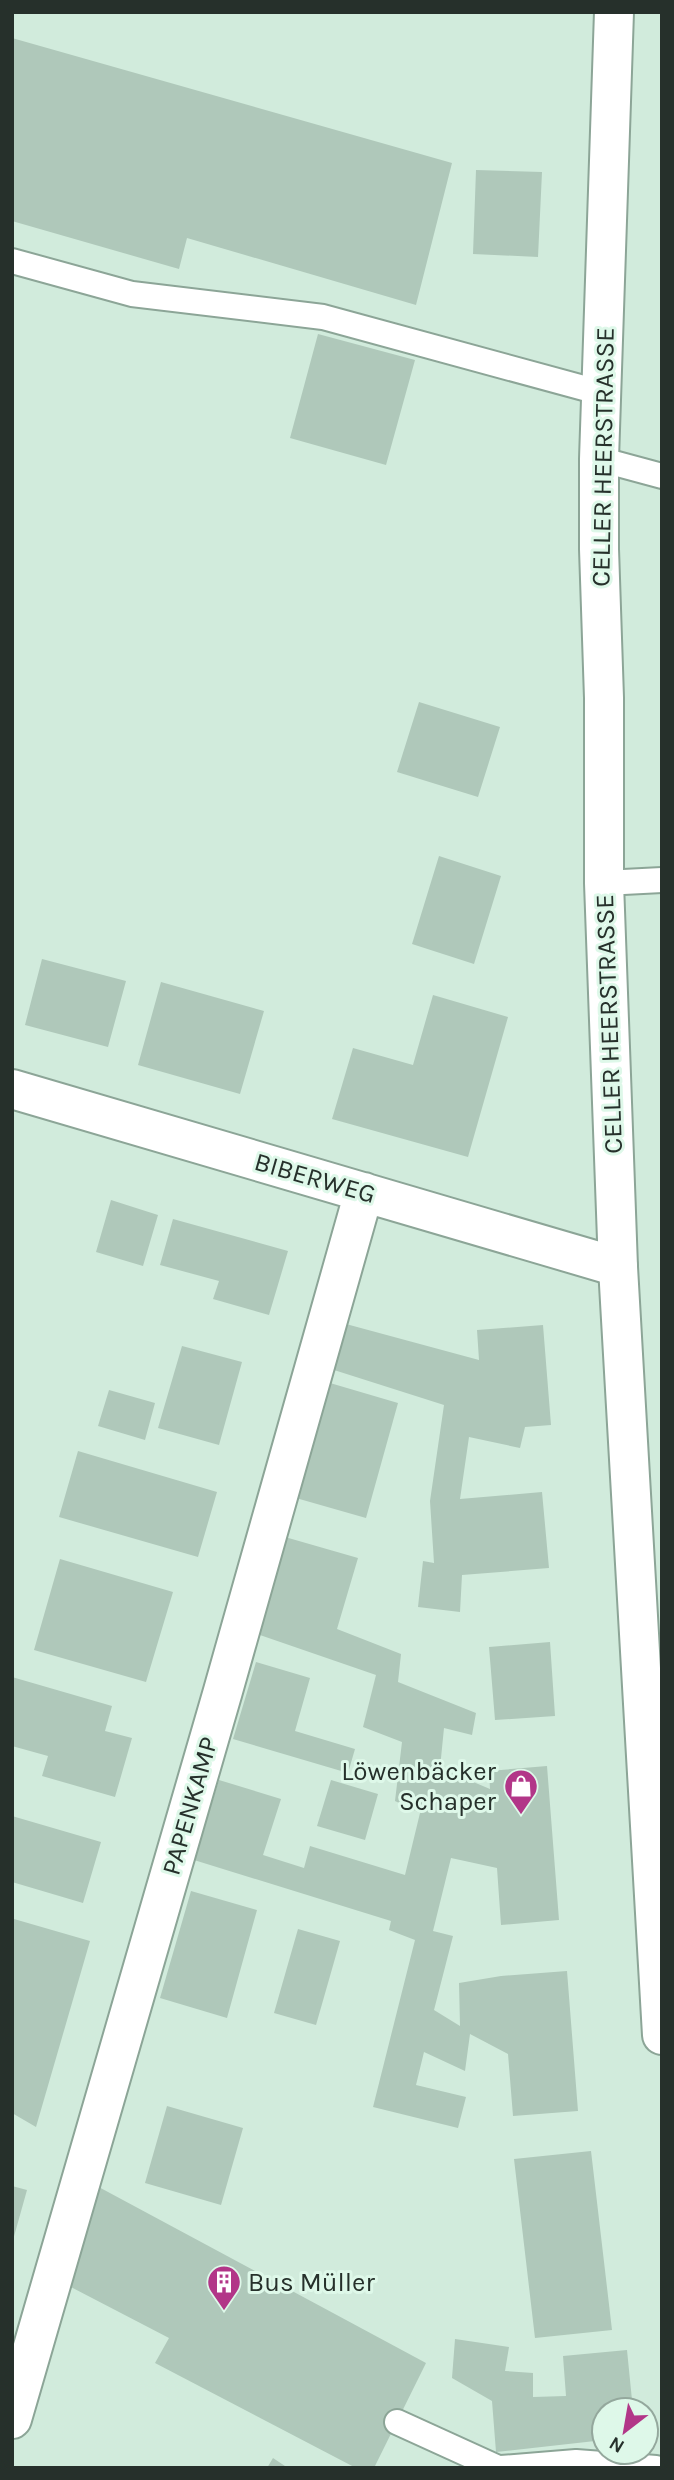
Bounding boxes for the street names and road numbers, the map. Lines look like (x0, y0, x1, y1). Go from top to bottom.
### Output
street label: CELLER HEERSTRASSE (585, 327, 621, 587)
street label: CELLER HEERSTRASSE (589, 894, 629, 1154)
street label: BIBERWEG (251, 1146, 379, 1210)
street label: PAPENKAMP (155, 1733, 225, 1879)

